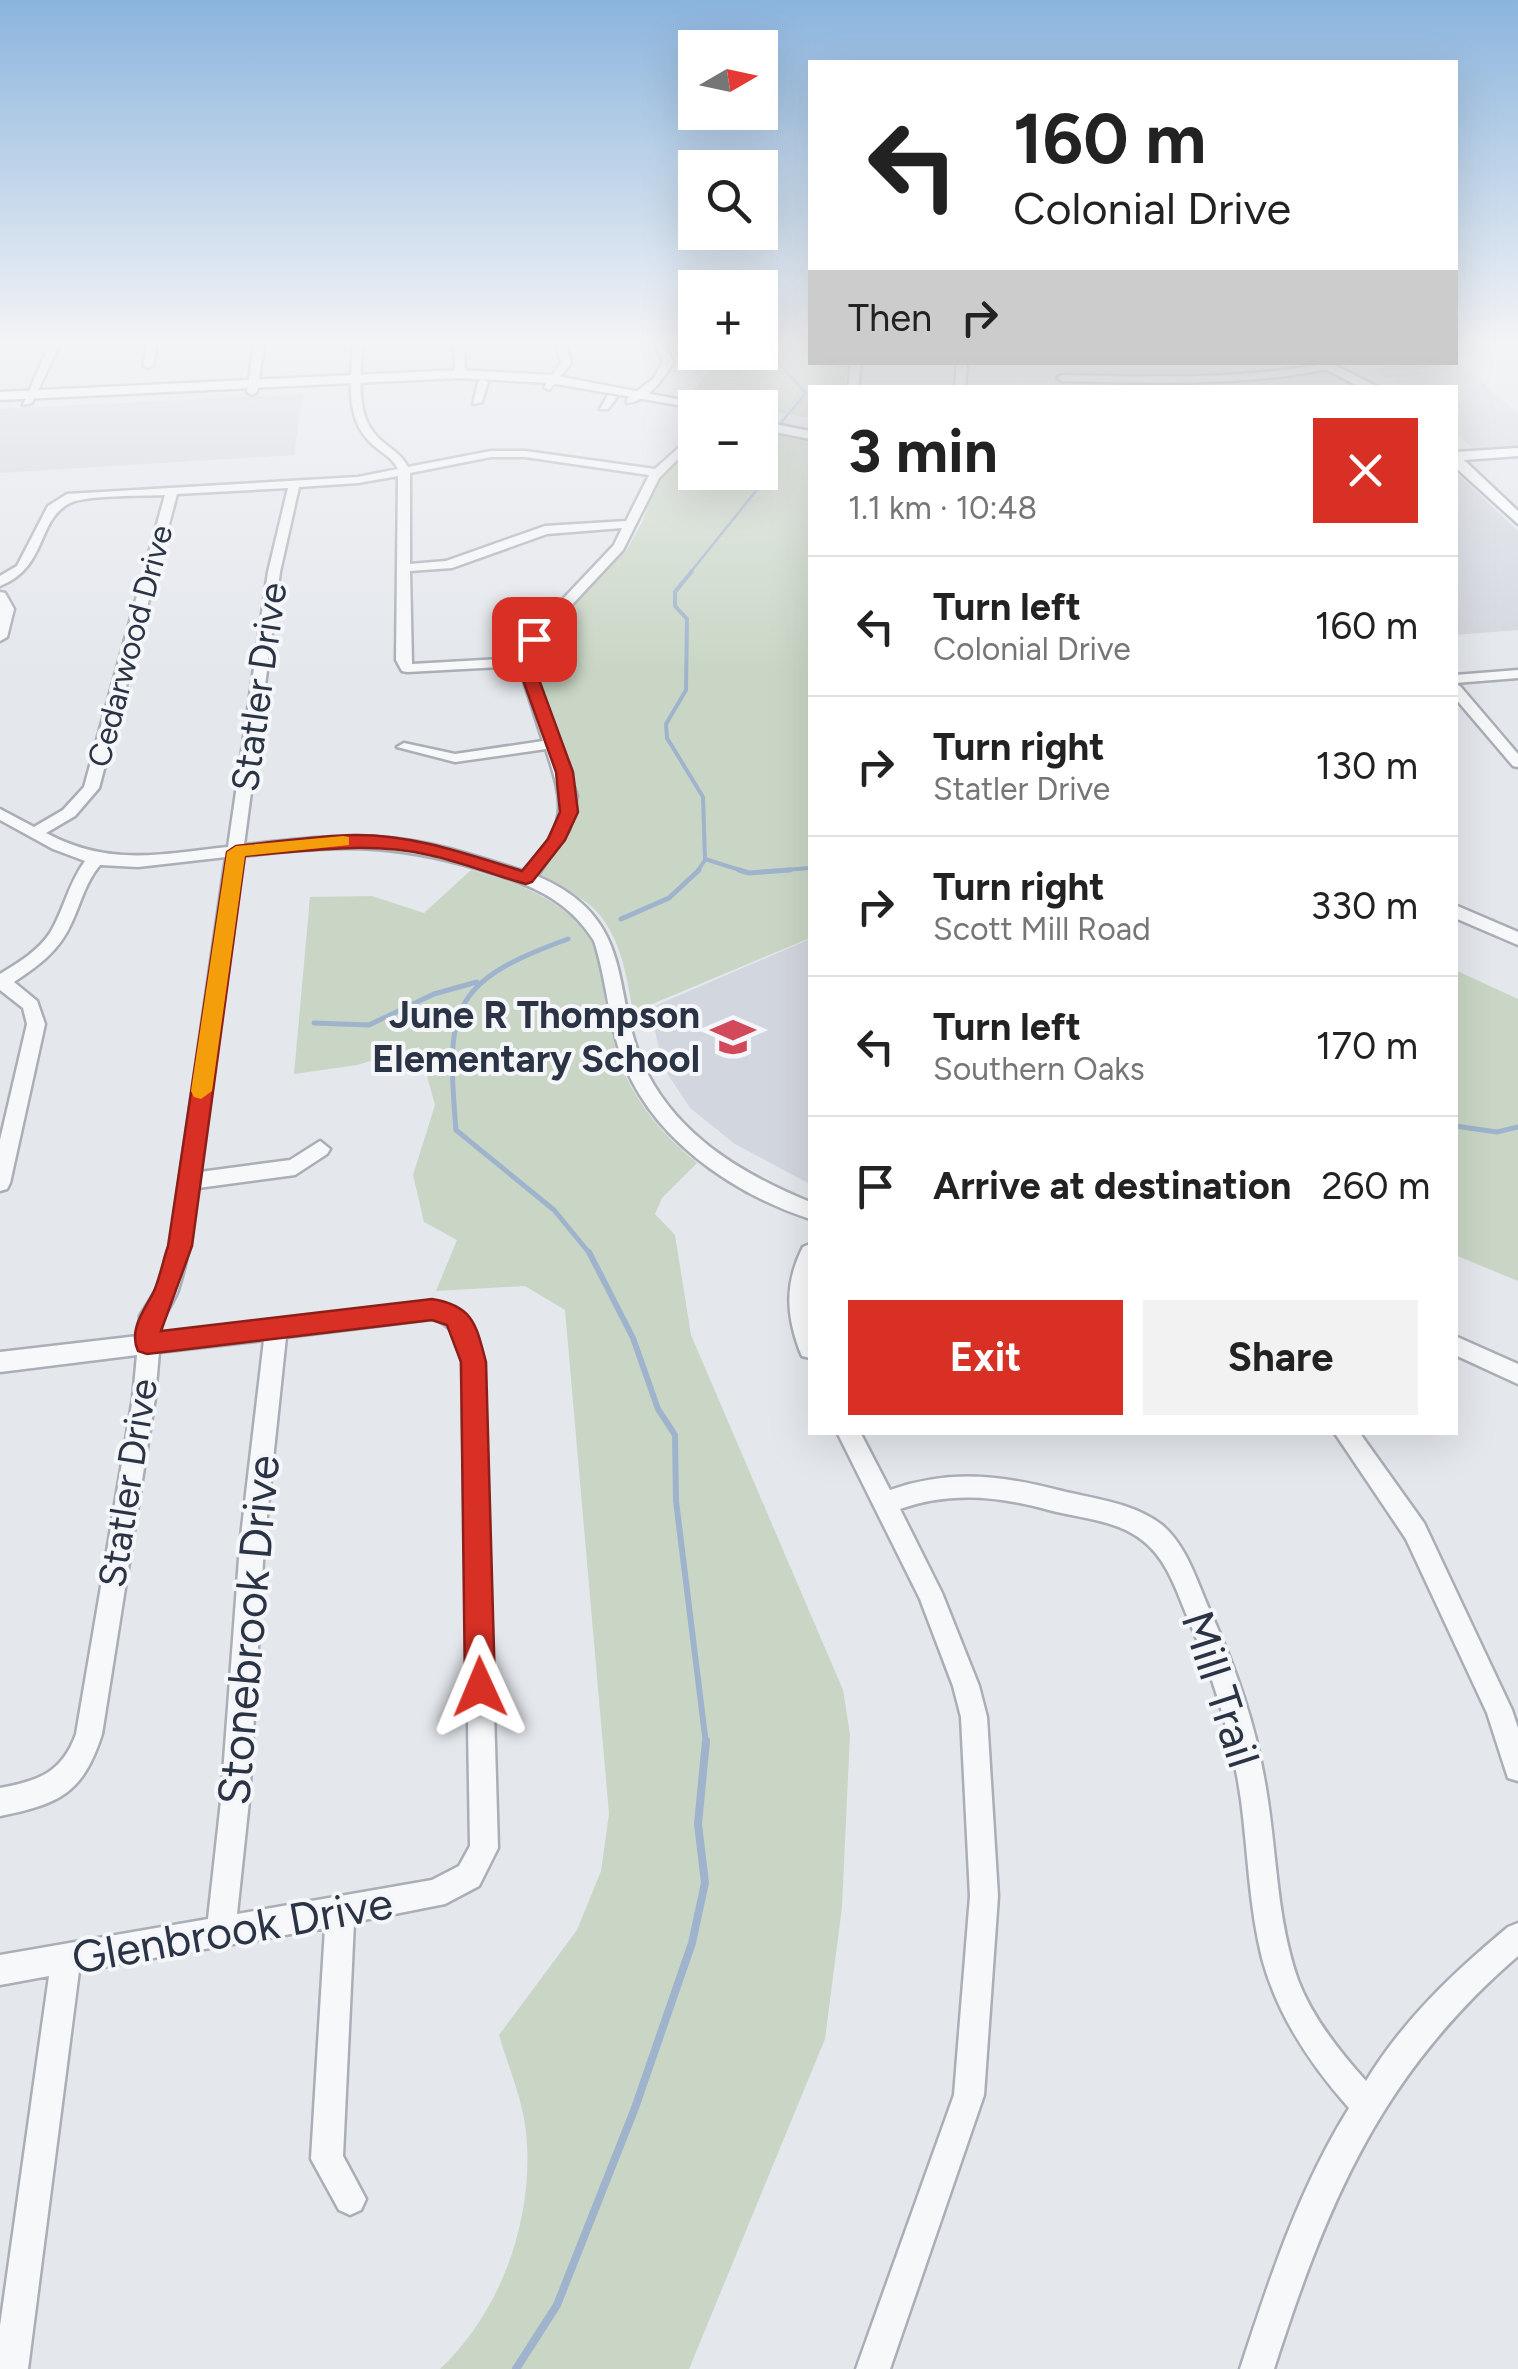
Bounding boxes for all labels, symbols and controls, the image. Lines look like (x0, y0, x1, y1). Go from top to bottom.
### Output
north arrow (678, 30, 778, 130)
map controls (678, 30, 778, 490)
text: 160 m (1013, 96, 1206, 181)
icon: left (848, 100, 978, 230)
button: search (678, 150, 778, 250)
text: Colonial Drive (1013, 181, 1291, 235)
button: + (678, 270, 778, 370)
icon: right (952, 290, 1007, 345)
text: Then (848, 295, 932, 341)
button: − (678, 390, 778, 490)
text: 3 min (848, 415, 998, 487)
button: close (1313, 418, 1418, 523)
text: 1.1 km · 10:48 (848, 489, 1037, 527)
street label: Cedarwood Drive (79, 521, 181, 771)
street label: Statler Drive (222, 580, 296, 794)
text: Turn left (933, 584, 1081, 630)
pin (492, 597, 577, 682)
icon: left (848, 599, 903, 654)
text: 160 m (1315, 603, 1418, 649)
icon: arrive (507, 612, 562, 667)
text: Colonial Drive (933, 630, 1131, 668)
text: Turn right (933, 724, 1105, 770)
icon: right (848, 739, 903, 794)
text: 130 m (1316, 743, 1418, 789)
text: Statler Drive (933, 770, 1110, 808)
text: Turn right (933, 864, 1105, 910)
icon: right (848, 879, 903, 934)
text: 330 m (1311, 883, 1418, 929)
text: Scott Mill Road (933, 910, 1151, 948)
place label: June R Thompson Elementary School (372, 992, 700, 1082)
text: Turn left (933, 1004, 1081, 1050)
school or university icon: June R Thompson Elementary School (709, 1013, 757, 1061)
icon: left (848, 1019, 903, 1074)
text: 170 m (1316, 1023, 1418, 1069)
text: Southern Oaks (933, 1050, 1145, 1088)
icon: arrive (848, 1159, 903, 1214)
text: Arrive at destination (933, 1163, 1291, 1209)
text: 260 m (1321, 1163, 1430, 1209)
button: Exit (848, 1300, 1123, 1415)
button: Share (1143, 1300, 1418, 1415)
street label: Statler Drive (89, 1375, 167, 1591)
street label: Stonebrook Drive (206, 1453, 290, 1807)
street label: Mill Trail (1170, 1604, 1272, 1774)
position arrow (428, 1635, 532, 1739)
street label: Glenbrook Drive (67, 1875, 397, 1985)

